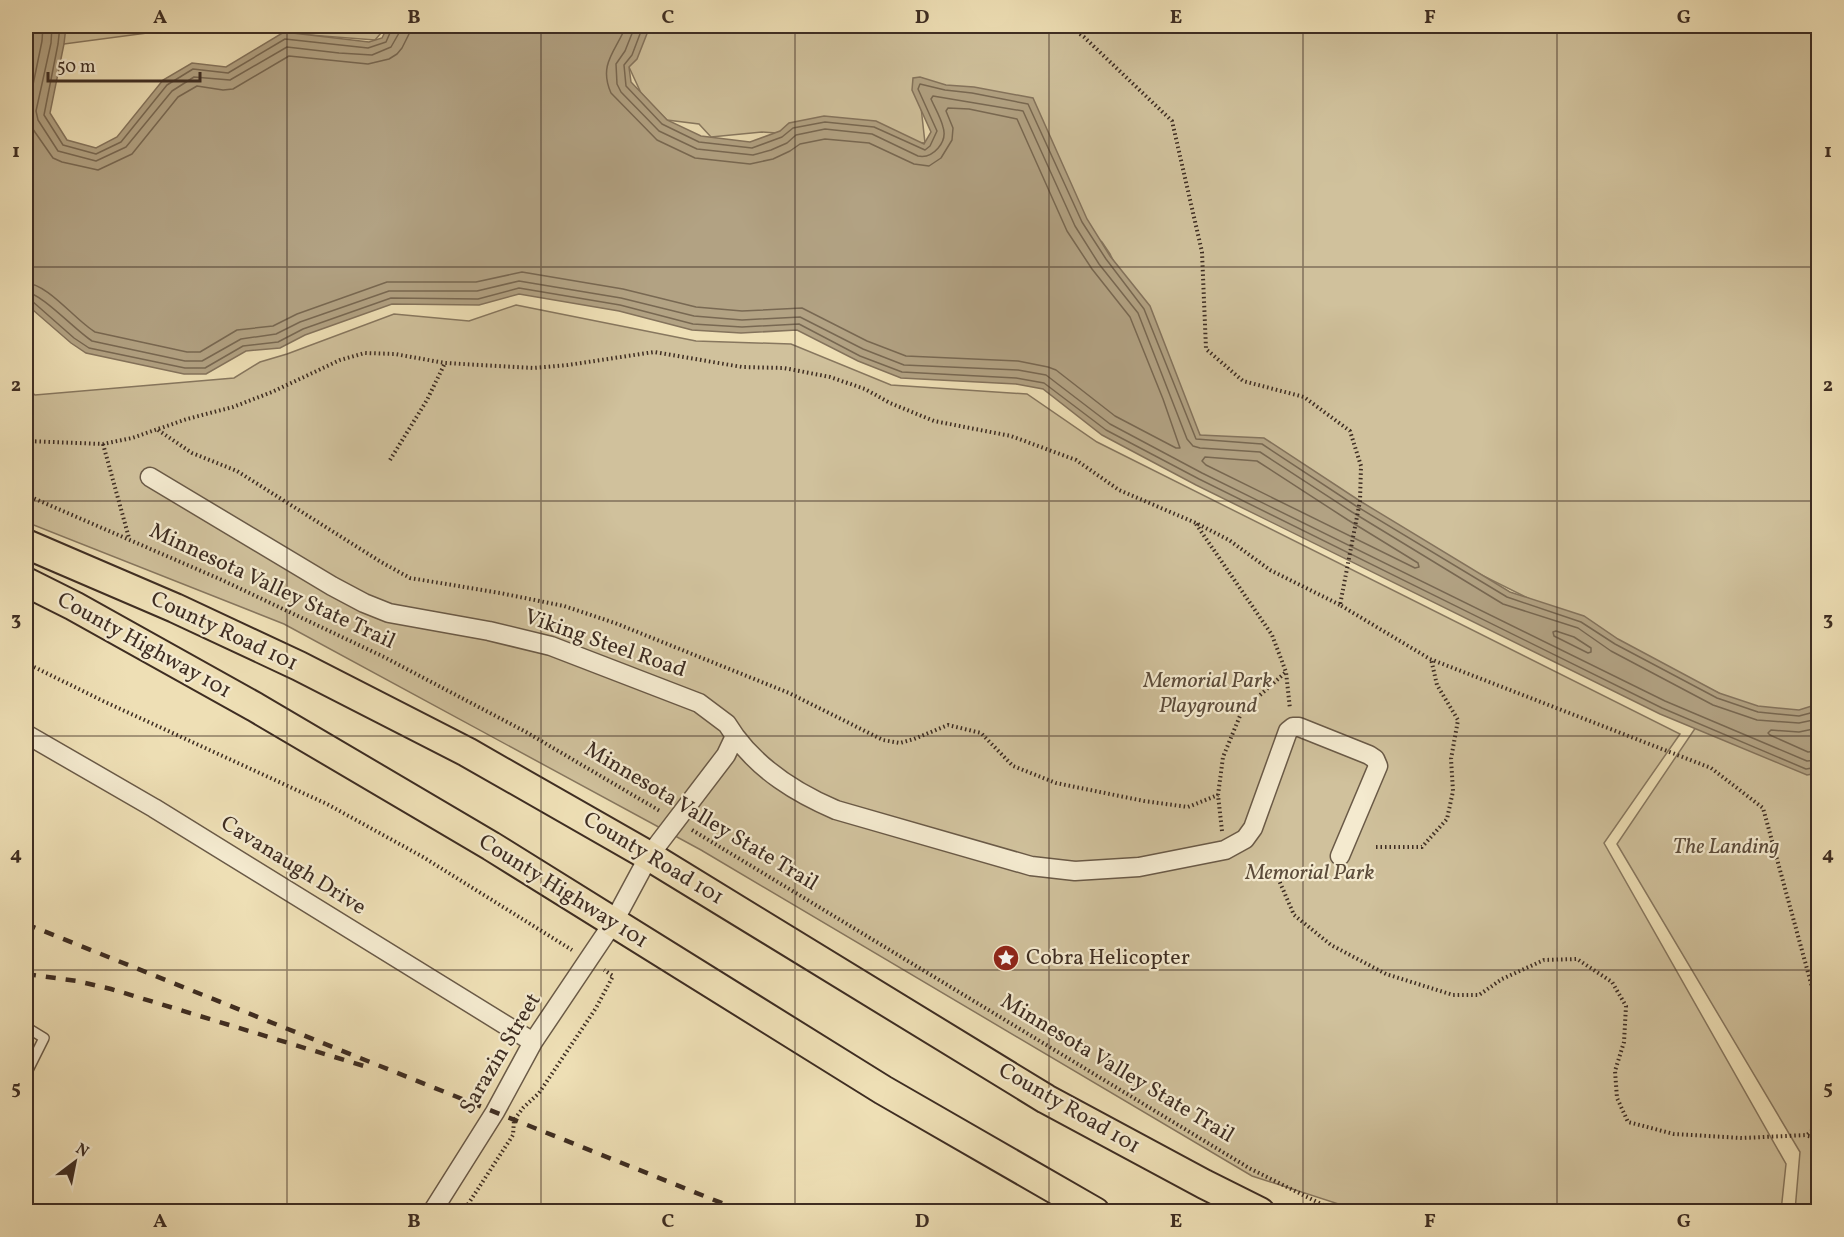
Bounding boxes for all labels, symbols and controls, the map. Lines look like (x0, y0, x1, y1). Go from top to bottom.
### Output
text: A (153, 4, 167, 32)
text: B (407, 4, 421, 32)
text: C (662, 4, 675, 32)
text: D (915, 4, 929, 32)
text: E (1170, 4, 1182, 32)
text: F (1424, 4, 1436, 32)
text: G (1677, 4, 1691, 32)
scale bar (48, 45, 200, 83)
text: 50 m (57, 55, 96, 80)
text: 1 (12, 138, 20, 166)
text: 1 (1824, 138, 1832, 166)
text: 2 (11, 372, 21, 400)
text: 2 (1823, 372, 1833, 400)
street label: Minnesota Valley State Trail (144, 516, 400, 658)
street label: County Road 101 (145, 584, 303, 680)
street label: County Highway 101 (51, 585, 237, 707)
street label: Viking Steel Road (520, 602, 690, 686)
text: 3 (11, 606, 21, 634)
text: 3 (1823, 606, 1833, 634)
park label: Memorial Park Playground (1143, 666, 1272, 722)
street label: Minnesota Valley State Trail (578, 735, 824, 899)
street label: County Road 101 (577, 805, 729, 913)
street label: Cavanaugh Drive (214, 809, 372, 923)
street label: County Highway 101 (472, 827, 654, 957)
park label: The Landing (1673, 832, 1779, 863)
text: 4 (10, 841, 22, 869)
text: 4 (1822, 841, 1834, 869)
park label: Memorial Park (1245, 858, 1374, 889)
place icon: Cobra Helicopter (991, 943, 1021, 973)
place label: Cobra Helicopter (1026, 943, 1190, 974)
street label: Sarazin Street (453, 987, 549, 1120)
street label: Minnesota Valley State Trail (994, 987, 1240, 1151)
street label: County Road 101 (992, 1056, 1146, 1162)
text: 5 (11, 1075, 21, 1103)
text: 5 (1823, 1075, 1833, 1103)
north arrow (45, 1132, 105, 1192)
text: N (71, 1139, 93, 1164)
text: A (153, 1208, 167, 1236)
text: B (407, 1208, 421, 1236)
text: C (662, 1208, 675, 1236)
text: D (915, 1208, 929, 1236)
text: E (1170, 1208, 1182, 1236)
text: F (1424, 1208, 1436, 1236)
text: G (1677, 1208, 1691, 1236)

